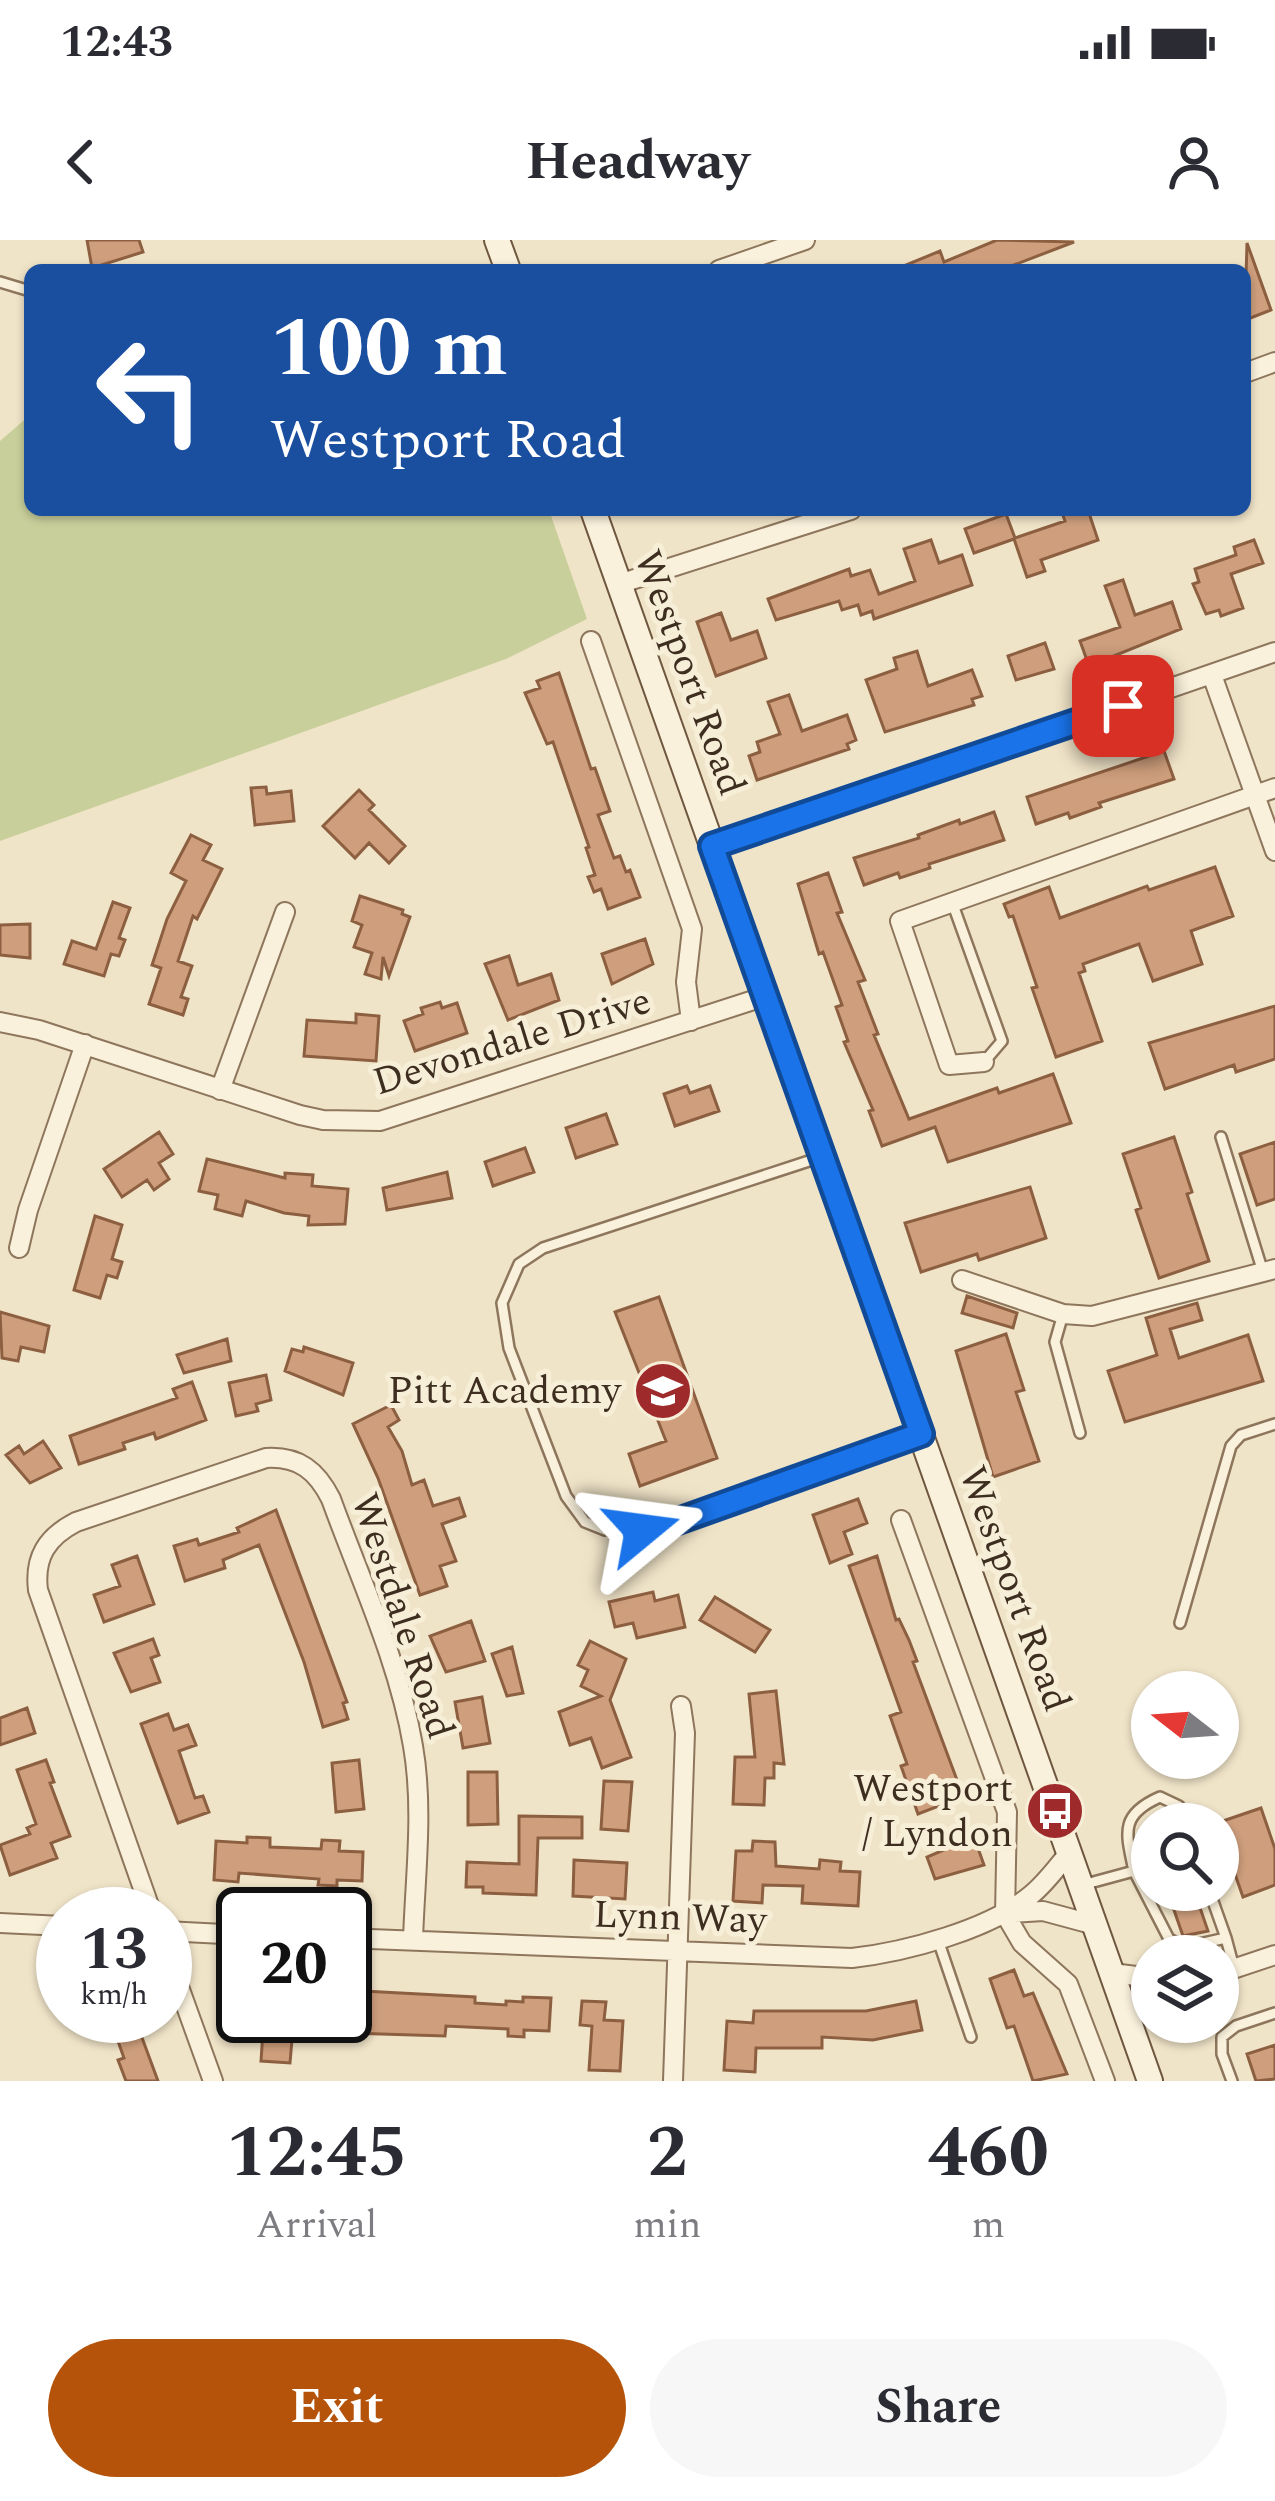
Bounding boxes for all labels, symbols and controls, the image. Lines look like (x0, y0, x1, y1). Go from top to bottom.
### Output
text: 12:43 (60, 8, 173, 77)
text: Headway (525, 121, 750, 203)
icon: back (48, 129, 114, 195)
icon: person (1161, 129, 1227, 195)
text: 100 m (270, 285, 508, 413)
icon: left (72, 312, 228, 468)
text: Westport Road (270, 400, 626, 482)
street label: Westport Road (617, 542, 761, 804)
pin (1072, 655, 1174, 757)
icon: arrive (1090, 673, 1156, 739)
street label: Devondale Drive (366, 972, 658, 1112)
school or university icon: Pitt Academy (632, 1360, 694, 1422)
place label: Pitt Academy (388, 1362, 622, 1421)
street label: Westport Road (942, 1458, 1086, 1720)
position arrow (579, 1467, 705, 1593)
street label: Westdale Road (334, 1485, 470, 1747)
north arrow (1131, 1671, 1239, 1779)
map controls (1131, 1671, 1239, 2043)
place label: Westport / Lyndon (853, 1760, 1013, 1864)
bus stop icon: Westport / Lyndon (1024, 1780, 1086, 1842)
button: search (1131, 1803, 1239, 1911)
street label: Lynn Way (592, 1885, 769, 1951)
speed limit sign: 20 (216, 1887, 372, 2043)
text: 13 (80, 1904, 148, 1996)
button: layers (1131, 1935, 1239, 2043)
text: km/h (80, 1972, 148, 2018)
text: 12:45 (226, 2099, 407, 2208)
text: 2 (647, 2099, 688, 2208)
text: 460 (928, 2099, 1049, 2208)
text: Arrival (256, 2196, 377, 2255)
text: min (633, 2196, 701, 2255)
text: m (971, 2196, 1005, 2255)
button: Exit (48, 2339, 626, 2477)
button: Share (650, 2339, 1227, 2477)

